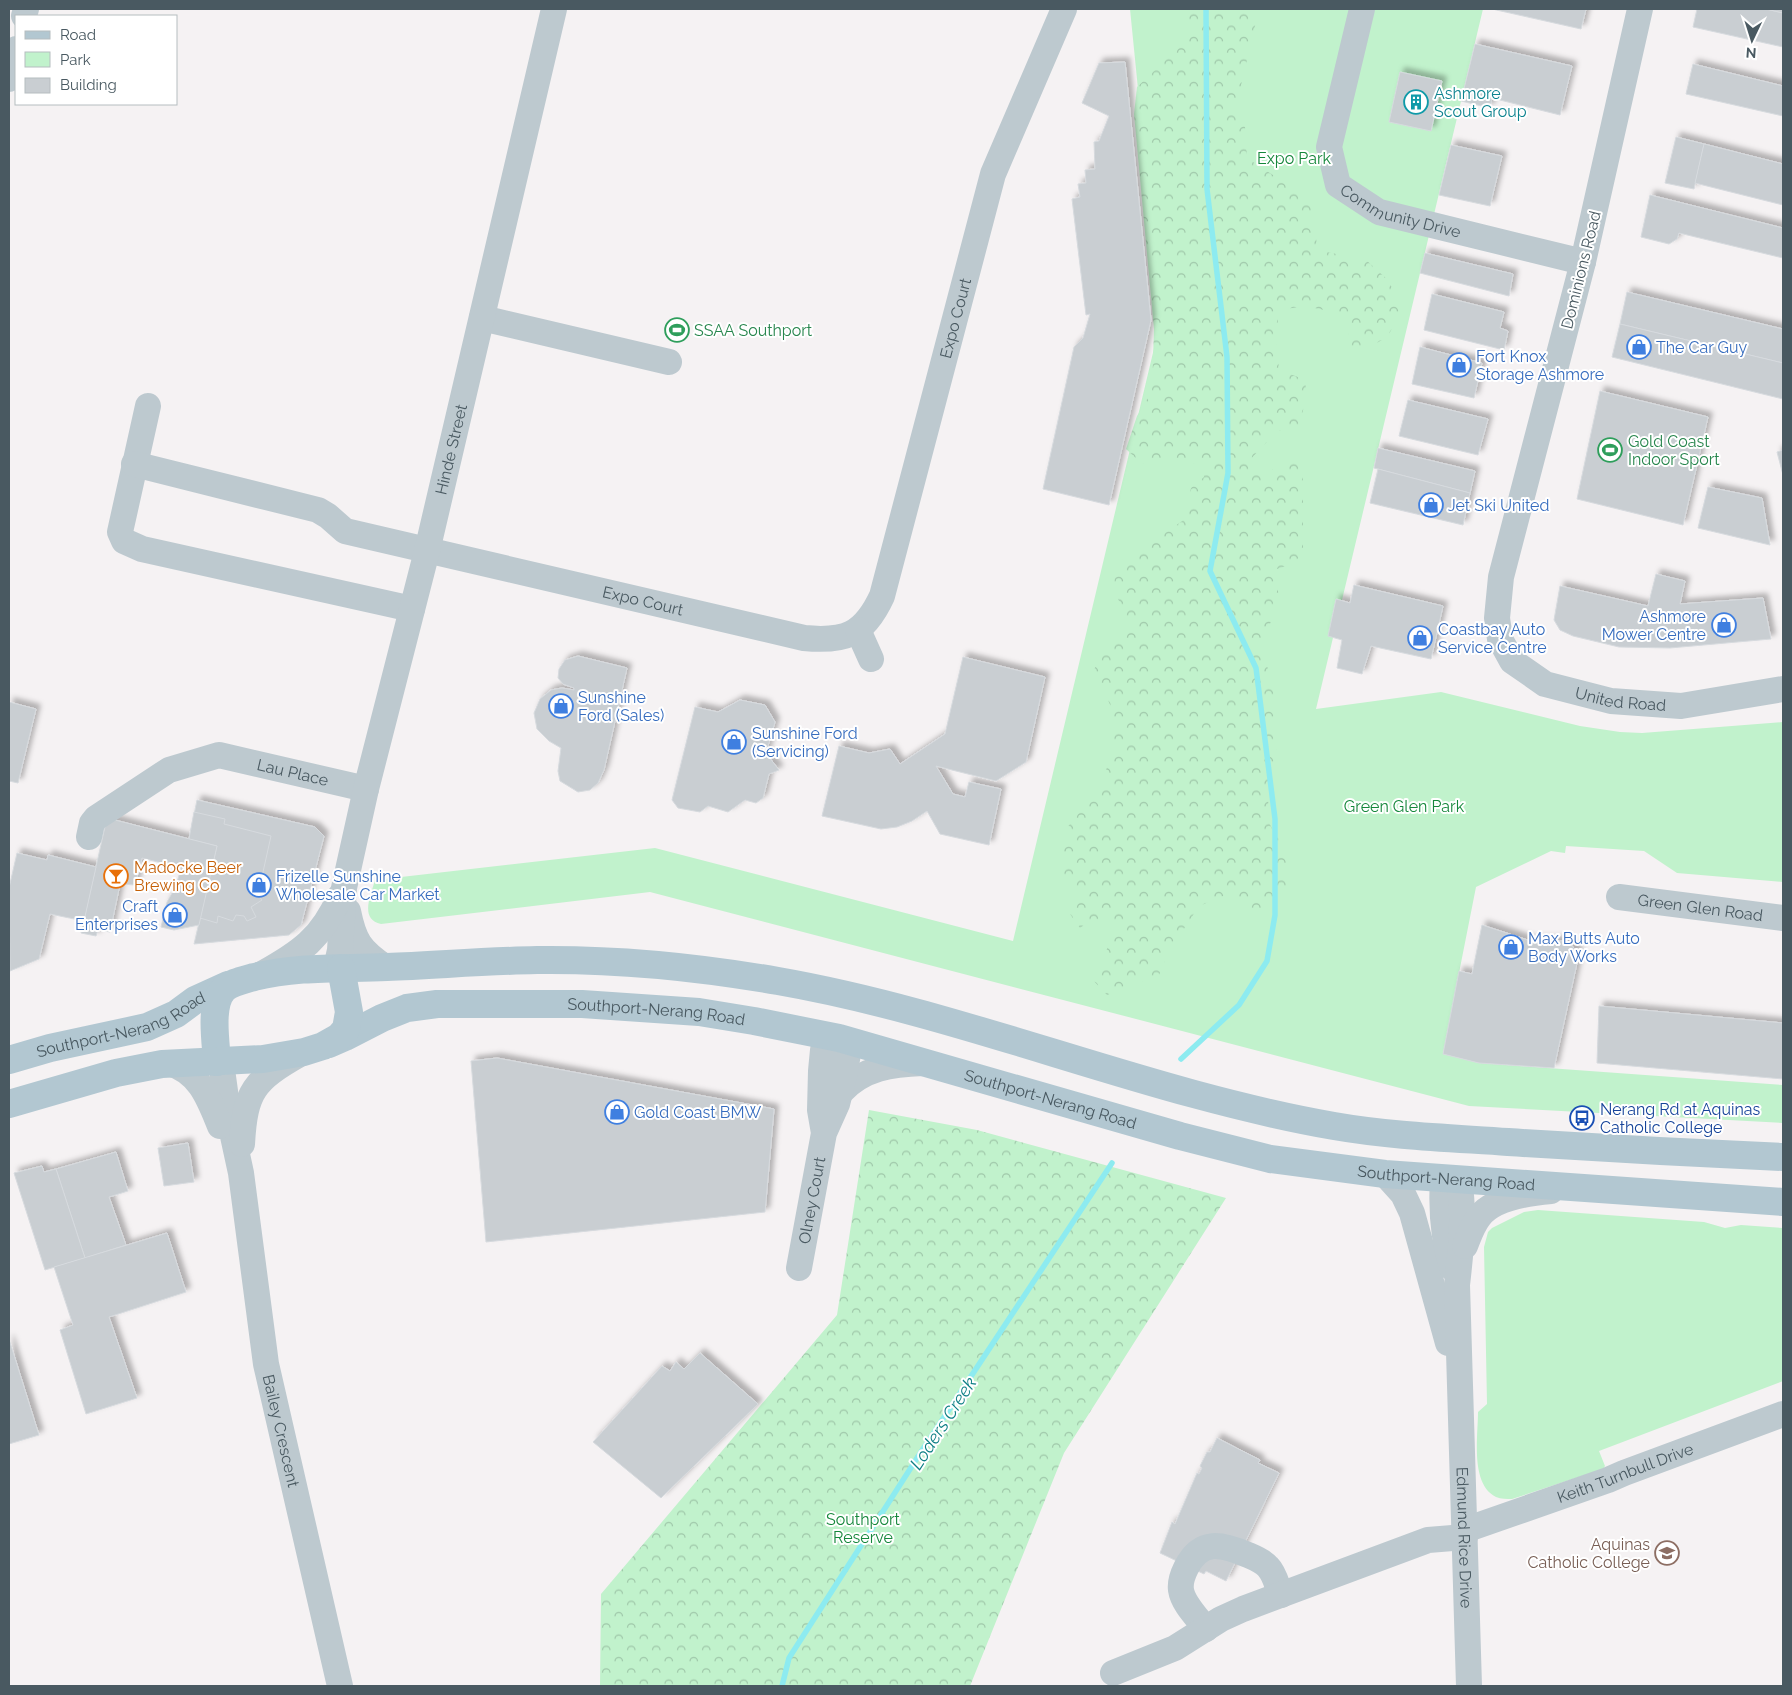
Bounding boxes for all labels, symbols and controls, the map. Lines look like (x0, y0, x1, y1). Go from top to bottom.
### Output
legend (15, 15, 178, 105)
north arrow (1727, 15, 1777, 65)
text: Road (60, 26, 96, 44)
text: N (1745, 45, 1757, 61)
text: Park (60, 51, 91, 69)
text: Building (60, 76, 117, 94)
place label: Ashmore Scout Group (1434, 84, 1527, 121)
building icon: Ashmore Scout Group (1403, 89, 1429, 115)
park label: Expo Park (1257, 149, 1331, 168)
street label: Community Drive (1337, 180, 1463, 241)
street label: Dominions Road (1557, 209, 1605, 331)
street label: Expo Court (935, 275, 975, 360)
sports icon: SSAA Southport (664, 317, 690, 343)
place label: SSAA Southport (694, 321, 813, 340)
shop icon: The Car Guy (1626, 334, 1652, 360)
place label: The Car Guy (1656, 338, 1748, 357)
place label: Fort Knox Storage Ashmore (1476, 347, 1604, 384)
shop icon: Fort Knox Storage Ashmore (1446, 352, 1472, 378)
street label: Hinde Street (431, 402, 471, 497)
place label: Gold Coast Indoor Sport (1628, 432, 1720, 469)
sports icon: Gold Coast Indoor Sport (1597, 437, 1623, 463)
shop icon: Jet Ski United (1418, 492, 1444, 518)
place label: Jet Ski United (1448, 496, 1549, 515)
street label: Expo Court (601, 582, 686, 619)
place label: Ashmore Mower Centre (1602, 607, 1706, 644)
shop icon: Ashmore Mower Centre (1711, 612, 1737, 638)
place label: Coastbay Auto Service Centre (1438, 620, 1547, 657)
shop icon: Coastbay Auto Service Centre (1407, 625, 1433, 651)
street label: United Road (1573, 683, 1667, 714)
place label: Sunshine Ford (Sales) (578, 688, 664, 725)
shop icon: Sunshine Ford (Sales) (548, 693, 574, 719)
place label: Sunshine Ford (Servicing) (752, 724, 858, 761)
shop icon: Sunshine Ford (Servicing) (721, 729, 747, 755)
street label: Lau Place (255, 755, 330, 790)
park label: Green Glen Park (1344, 797, 1465, 816)
place label: Madocke Beer Brewing Co (134, 858, 242, 895)
bar icon: Madocke Beer Brewing Co (103, 863, 129, 889)
place label: Frizelle Sunshine Wholesale Car Market (276, 867, 440, 904)
shop icon: Frizelle Sunshine Wholesale Car Market (246, 872, 272, 898)
street label: Green Glen Road (1637, 890, 1764, 925)
place label: Craft Enterprises (75, 897, 159, 934)
shop icon: Craft Enterprises (162, 902, 188, 928)
place label: Max Butts Auto Body Works (1528, 929, 1640, 966)
shop icon: Max Butts Auto Body Works (1498, 934, 1524, 960)
street label: Southport-Nerang Road (34, 987, 208, 1061)
street label: Southport-Nerang Road (568, 994, 747, 1029)
street label: Southport-Nerang Road (962, 1065, 1139, 1133)
shop icon: Gold Coast BMW (604, 1099, 630, 1125)
place label: Nerang Rd at Aquinas Catholic College (1600, 1100, 1761, 1137)
place label: Gold Coast BMW (634, 1103, 761, 1122)
bus stop icon: Nerang Rd at Aquinas Catholic College (1569, 1105, 1595, 1131)
street label: Olney Court (794, 1154, 829, 1245)
street label: Southport-Nerang Road (1356, 1161, 1536, 1194)
street label: Bailey Crescent (259, 1373, 304, 1490)
water label: Loders Creek (905, 1373, 981, 1473)
street label: Keith Turnbull Drive (1554, 1439, 1696, 1507)
street label: Edmund Rice Drive (1453, 1467, 1476, 1608)
park label: Southport Reserve (826, 1510, 901, 1547)
place label: Aquinas Catholic College (1528, 1535, 1650, 1572)
school or university icon: Aquinas Catholic College (1654, 1540, 1680, 1566)

